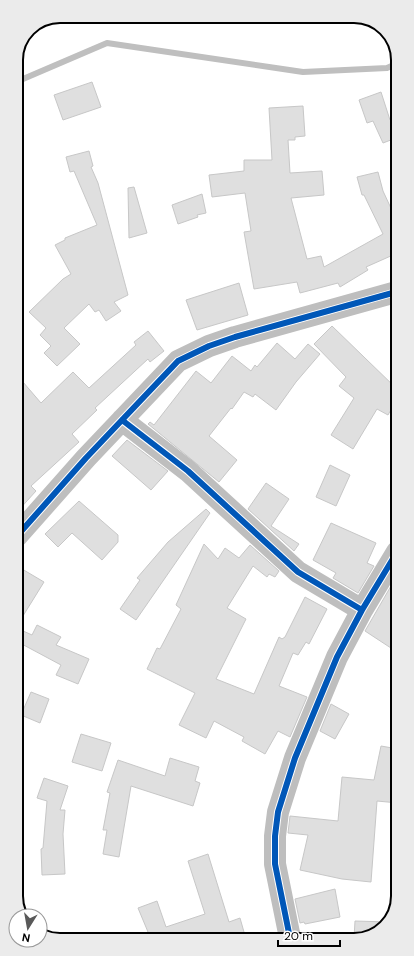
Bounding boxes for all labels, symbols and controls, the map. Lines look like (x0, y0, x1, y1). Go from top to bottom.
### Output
north arrow (8, 908, 48, 948)
scale bar (278, 922, 340, 948)
text: 20 m (284, 928, 313, 944)
text: N (21, 930, 31, 945)

